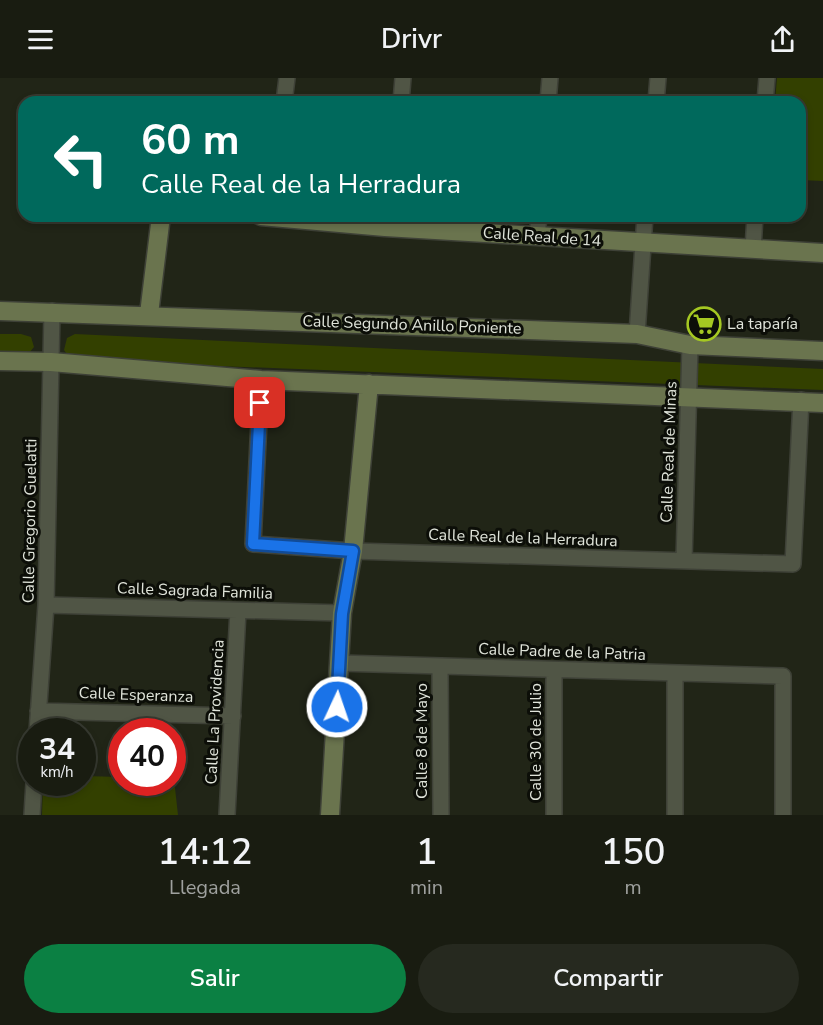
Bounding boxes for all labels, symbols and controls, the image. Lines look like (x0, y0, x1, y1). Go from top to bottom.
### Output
text: Drivr (381, 21, 442, 58)
icon: menu (24, 23, 57, 56)
icon: share (766, 23, 799, 56)
text: 60 m (141, 112, 240, 169)
icon: left (42, 120, 120, 198)
text: Calle Real de la Herradura (141, 166, 461, 203)
street label: Calle Real de 14 (482, 222, 602, 252)
supermarket icon: La taparía (686, 306, 722, 342)
street label: Calle Segundo Anillo Poniente (302, 310, 522, 340)
place label: La taparía (727, 313, 798, 335)
pin (234, 377, 285, 428)
street label: Calle Real de Minas (656, 381, 682, 523)
icon: arrive (243, 386, 276, 419)
street label: Calle Gregorio Guelatti (18, 439, 42, 603)
street label: Calle Real de la Herradura (428, 524, 618, 552)
street label: Calle Sagrada Familia (117, 577, 273, 605)
street label: Calle Padre de la Patria (478, 638, 646, 666)
street label: Calle La Providencia (200, 639, 230, 785)
position arrow (305, 675, 369, 739)
street label: Calle Esperanza (78, 682, 194, 708)
street label: Calle 8 de Mayo (411, 683, 433, 799)
street label: Calle 30 de Julio (525, 683, 547, 801)
speed limit sign: 40 (108, 718, 186, 796)
text: 34 (39, 729, 75, 770)
text: km/h (40, 762, 74, 782)
text: 14:12 (158, 828, 252, 877)
text: 1 (416, 828, 437, 877)
text: 150 (601, 828, 665, 877)
text: Llegada (169, 874, 241, 901)
text: min (410, 874, 443, 901)
text: m (625, 874, 642, 901)
button: Salir (24, 944, 406, 1013)
button: Compartir (418, 944, 799, 1013)

